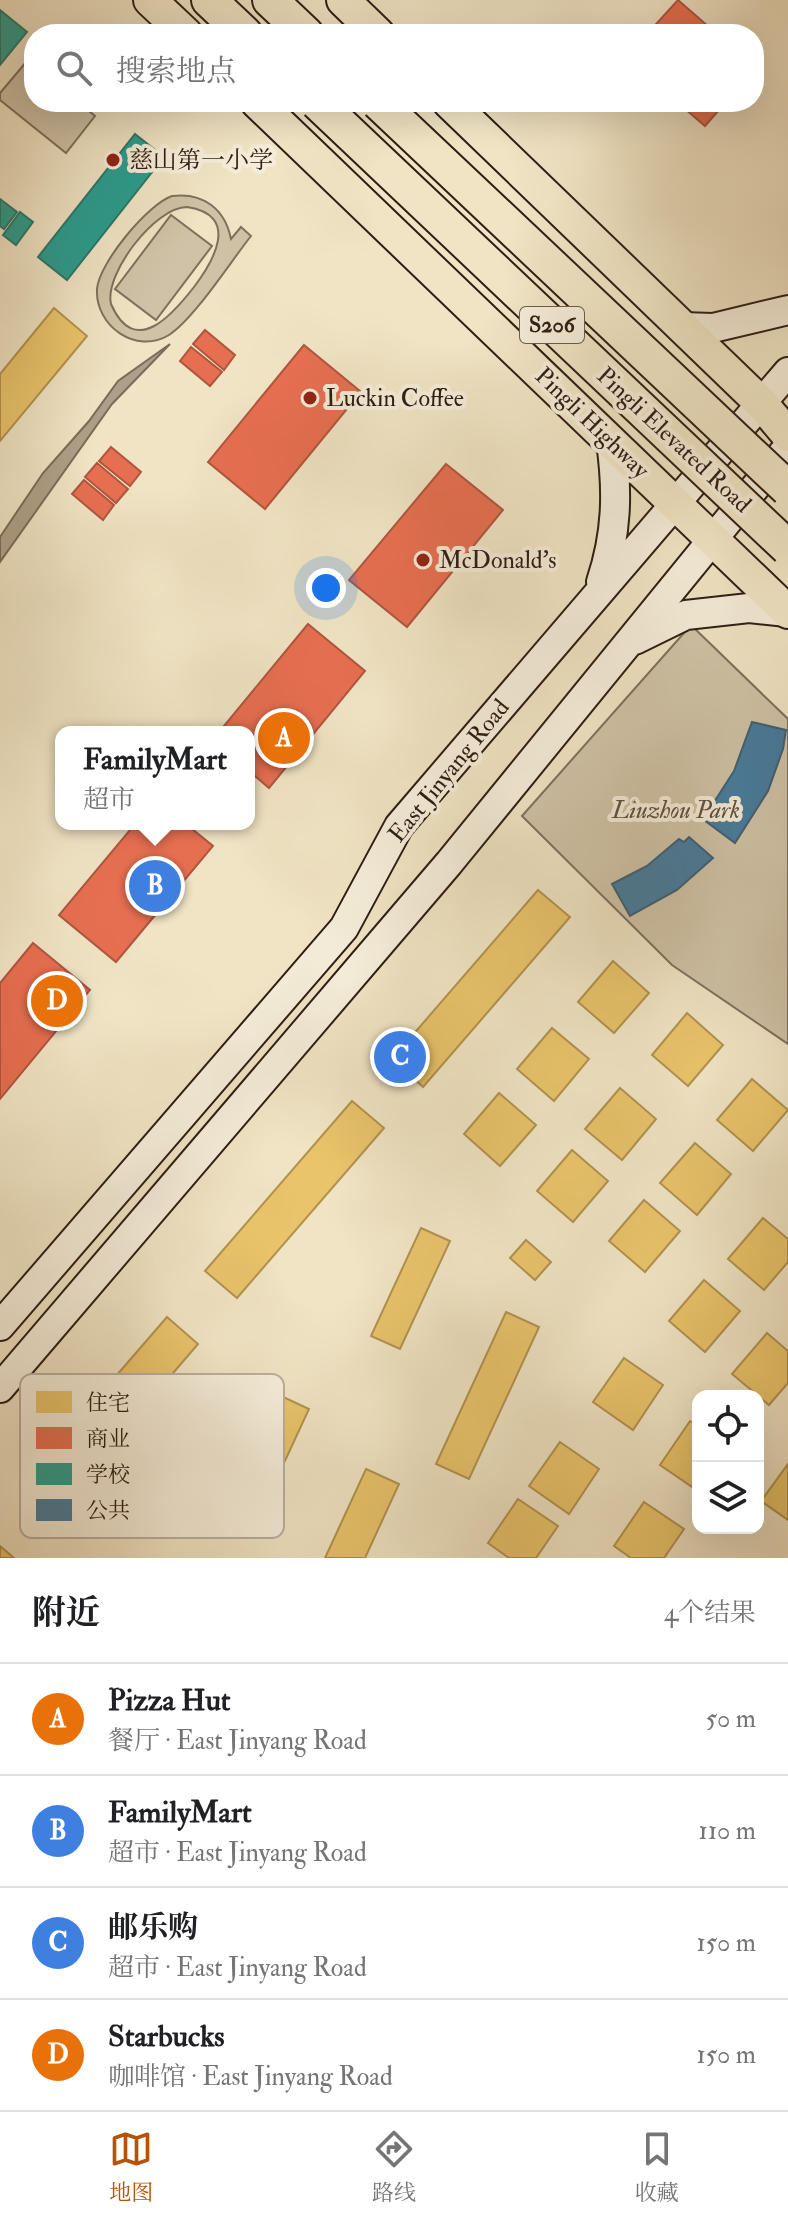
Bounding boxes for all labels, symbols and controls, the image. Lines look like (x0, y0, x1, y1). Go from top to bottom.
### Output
search box (24, 24, 764, 112)
icon: search (52, 46, 96, 90)
text: 搜索地点 (116, 53, 236, 90)
place label: 慈山第一小学 (129, 145, 273, 176)
marker: 慈山第一小学 (104, 151, 122, 169)
road number: S206 (520, 307, 584, 343)
street label: Pingli Elevated Road (590, 360, 758, 520)
street label: Pingli Highway (528, 361, 656, 486)
place label: Luckin Coffee (326, 383, 464, 414)
marker: Luckin Coffee (301, 389, 319, 407)
place label: McDonald's (439, 545, 557, 576)
marker: McDonald's (414, 551, 432, 569)
your location (306, 568, 346, 608)
street label: East Jinyang Road (382, 693, 517, 849)
pin: A (258, 708, 310, 768)
popup (55, 726, 255, 830)
text: FamilyMart (83, 741, 227, 778)
text: 超市 (83, 784, 135, 816)
park label: Liuzhou Park (611, 795, 740, 826)
pin: B (129, 856, 181, 916)
pin: D (31, 971, 83, 1031)
pin: C (374, 1027, 426, 1087)
legend (20, 1374, 284, 1538)
text: 住宅 (86, 1389, 130, 1417)
map controls (692, 1390, 764, 1534)
button: locate (692, 1390, 764, 1462)
text: 商业 (86, 1425, 130, 1453)
text: 学校 (86, 1461, 130, 1489)
button: layers (692, 1462, 764, 1534)
text: 公共 (86, 1497, 130, 1525)
text: 附近 (32, 1592, 100, 1635)
text: 4个结果 (664, 1597, 756, 1629)
text: Pizza Hut (108, 1682, 231, 1719)
text: A (50, 1703, 66, 1735)
text: 50 m (706, 1703, 756, 1735)
text: 餐厅 · East Jinyang Road (108, 1725, 367, 1757)
text: FamilyMart (108, 1794, 252, 1831)
text: B (49, 1815, 67, 1847)
text: 110 m (699, 1815, 756, 1847)
text: 超市 · East Jinyang Road (108, 1837, 367, 1869)
text: 邮乐购 (108, 1909, 198, 1946)
text: C (48, 1927, 68, 1959)
text: 150 m (697, 1927, 756, 1959)
text: 超市 · East Jinyang Road (108, 1952, 367, 1984)
text: Starbucks (108, 2018, 225, 2055)
text: D (47, 2039, 69, 2071)
text: 150 m (697, 2039, 756, 2071)
text: 咖啡馆 · East Jinyang Road (108, 2061, 393, 2093)
tab: 地图 (109, 2127, 153, 2207)
tab: 路线 (372, 2127, 416, 2207)
tab: 收藏 (635, 2127, 679, 2207)

